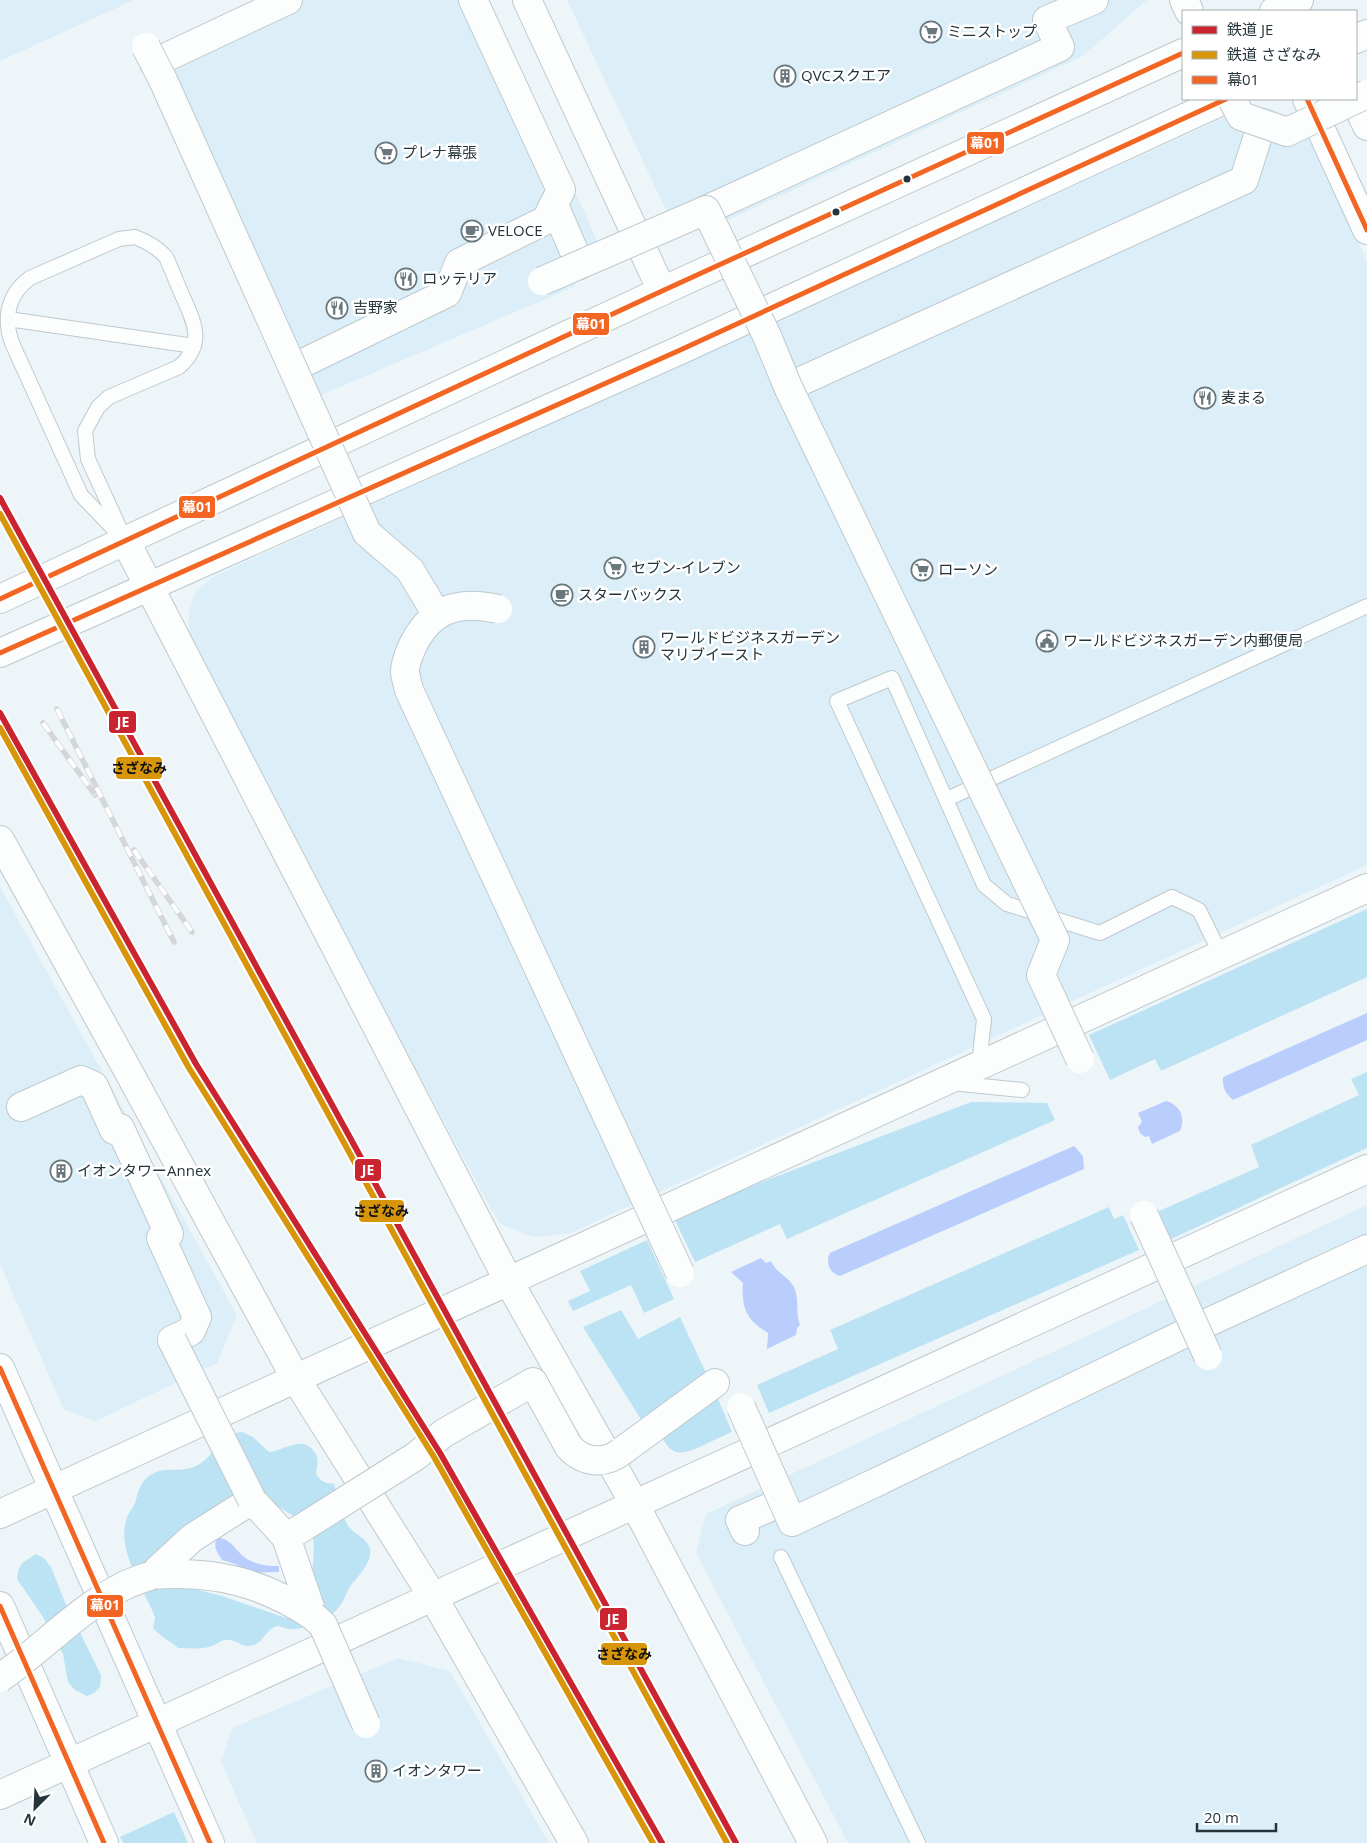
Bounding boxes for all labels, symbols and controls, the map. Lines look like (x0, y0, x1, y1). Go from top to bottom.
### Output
legend (1182, 10, 1357, 100)
text: 鉄道 JE (1227, 19, 1273, 39)
supermarket icon: ミニストップ (919, 20, 943, 44)
place label: ミニストップ (947, 21, 1037, 41)
text: 鉄道 さざなみ (1227, 44, 1321, 64)
building icon: QVCスクエア (773, 64, 797, 88)
place label: QVCスクエア (801, 65, 891, 85)
text: 幕01 (1227, 69, 1259, 89)
line badge: 幕01 (966, 131, 1005, 155)
text: 幕01 (970, 133, 1000, 152)
supermarket icon: プレナ幕張 (374, 141, 398, 165)
place label: プレナ幕張 (402, 142, 477, 162)
unlabelled marker (902, 174, 912, 184)
unlabelled marker (831, 207, 841, 217)
cafe icon: VELOCE (460, 219, 484, 243)
place label: VELOCE (488, 220, 543, 240)
restaurant icon: ロッテリア (394, 267, 418, 291)
place label: ロッテリア (422, 268, 497, 288)
restaurant icon: 吉野家 (325, 296, 349, 320)
place label: 吉野家 (353, 297, 398, 317)
line badge: 幕01 (572, 312, 610, 336)
text: 幕01 (576, 314, 606, 333)
restaurant icon: 麦まる (1193, 386, 1217, 410)
place label: 麦まる (1221, 387, 1266, 407)
line badge: 幕01 (178, 495, 216, 519)
text: 幕01 (182, 497, 212, 516)
supermarket icon: セブン-イレブン (603, 556, 627, 580)
place label: セブン-イレブン (631, 557, 741, 577)
supermarket icon: ローソン (910, 558, 934, 582)
place label: ローソン (938, 559, 998, 579)
cafe icon: スターバックス (550, 583, 574, 607)
place label: スターバックス (578, 584, 682, 604)
place label: ワールドビジネスガーデン マリブイースト (660, 627, 840, 664)
public building icon: ワールドビジネスガーデン内郵便局 (1035, 629, 1059, 653)
place label: ワールドビジネスガーデン内郵便局 (1063, 630, 1303, 650)
building icon: ワールドビジネスガーデン マリブイースト (632, 635, 656, 659)
line badge: JE (108, 710, 137, 734)
text: JE (115, 712, 129, 731)
line badge: さざなみ (115, 756, 163, 780)
text: さざなみ (111, 758, 167, 777)
line badge: JE (354, 1158, 382, 1182)
building icon: イオンタワーAnnex (49, 1159, 73, 1183)
place label: イオンタワーAnnex (77, 1160, 211, 1180)
text: JE (360, 1160, 374, 1179)
line badge: さざなみ (358, 1199, 405, 1223)
text: さざなみ (353, 1201, 409, 1220)
line badge: 幕01 (86, 1594, 124, 1618)
text: 幕01 (90, 1595, 120, 1614)
line badge: JE (599, 1607, 628, 1631)
text: JE (605, 1609, 619, 1628)
line badge: さざなみ (600, 1642, 648, 1666)
text: さざなみ (596, 1644, 652, 1663)
building icon: イオンタワー (364, 1759, 388, 1783)
place label: イオンタワー (392, 1760, 482, 1780)
north arrow (10, 1783, 60, 1833)
scale bar (1197, 1800, 1276, 1832)
text: 20 m (1204, 1807, 1239, 1827)
text: N (20, 1809, 39, 1831)

